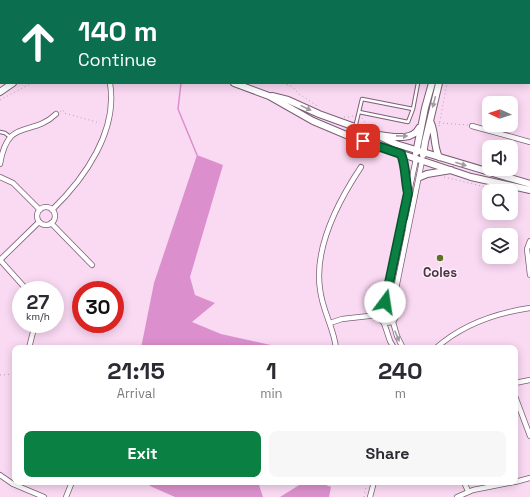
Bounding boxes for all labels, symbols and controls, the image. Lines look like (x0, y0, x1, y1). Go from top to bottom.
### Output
text: 140 m (78, 13, 158, 49)
icon: ahead (12, 16, 64, 68)
text: Continue (78, 48, 157, 71)
one-way arrow (431, 96, 437, 108)
north arrow (482, 96, 518, 132)
map controls (482, 96, 518, 264)
one-way arrow (300, 105, 311, 111)
pin (346, 124, 380, 158)
icon: arrive (352, 130, 374, 152)
one-way arrow (396, 133, 409, 139)
button: sound (482, 140, 518, 176)
one-way arrow (455, 161, 467, 167)
button: search (482, 184, 518, 220)
button: layers (482, 228, 518, 264)
marker: Coles (435, 253, 445, 263)
place label: Coles (423, 264, 457, 281)
speed limit sign: 30 (72, 281, 124, 333)
position arrow (364, 281, 406, 323)
text: 27 (27, 289, 49, 315)
text: km/h (26, 310, 50, 323)
one-way arrow (394, 330, 400, 341)
text: 21:15 (107, 355, 165, 386)
text: 1 (266, 355, 277, 386)
text: 240 (378, 355, 423, 386)
text: Arrival (117, 385, 155, 402)
text: min (260, 385, 283, 402)
text: m (395, 385, 406, 402)
button: Exit (24, 431, 261, 477)
button: Share (269, 431, 506, 477)

